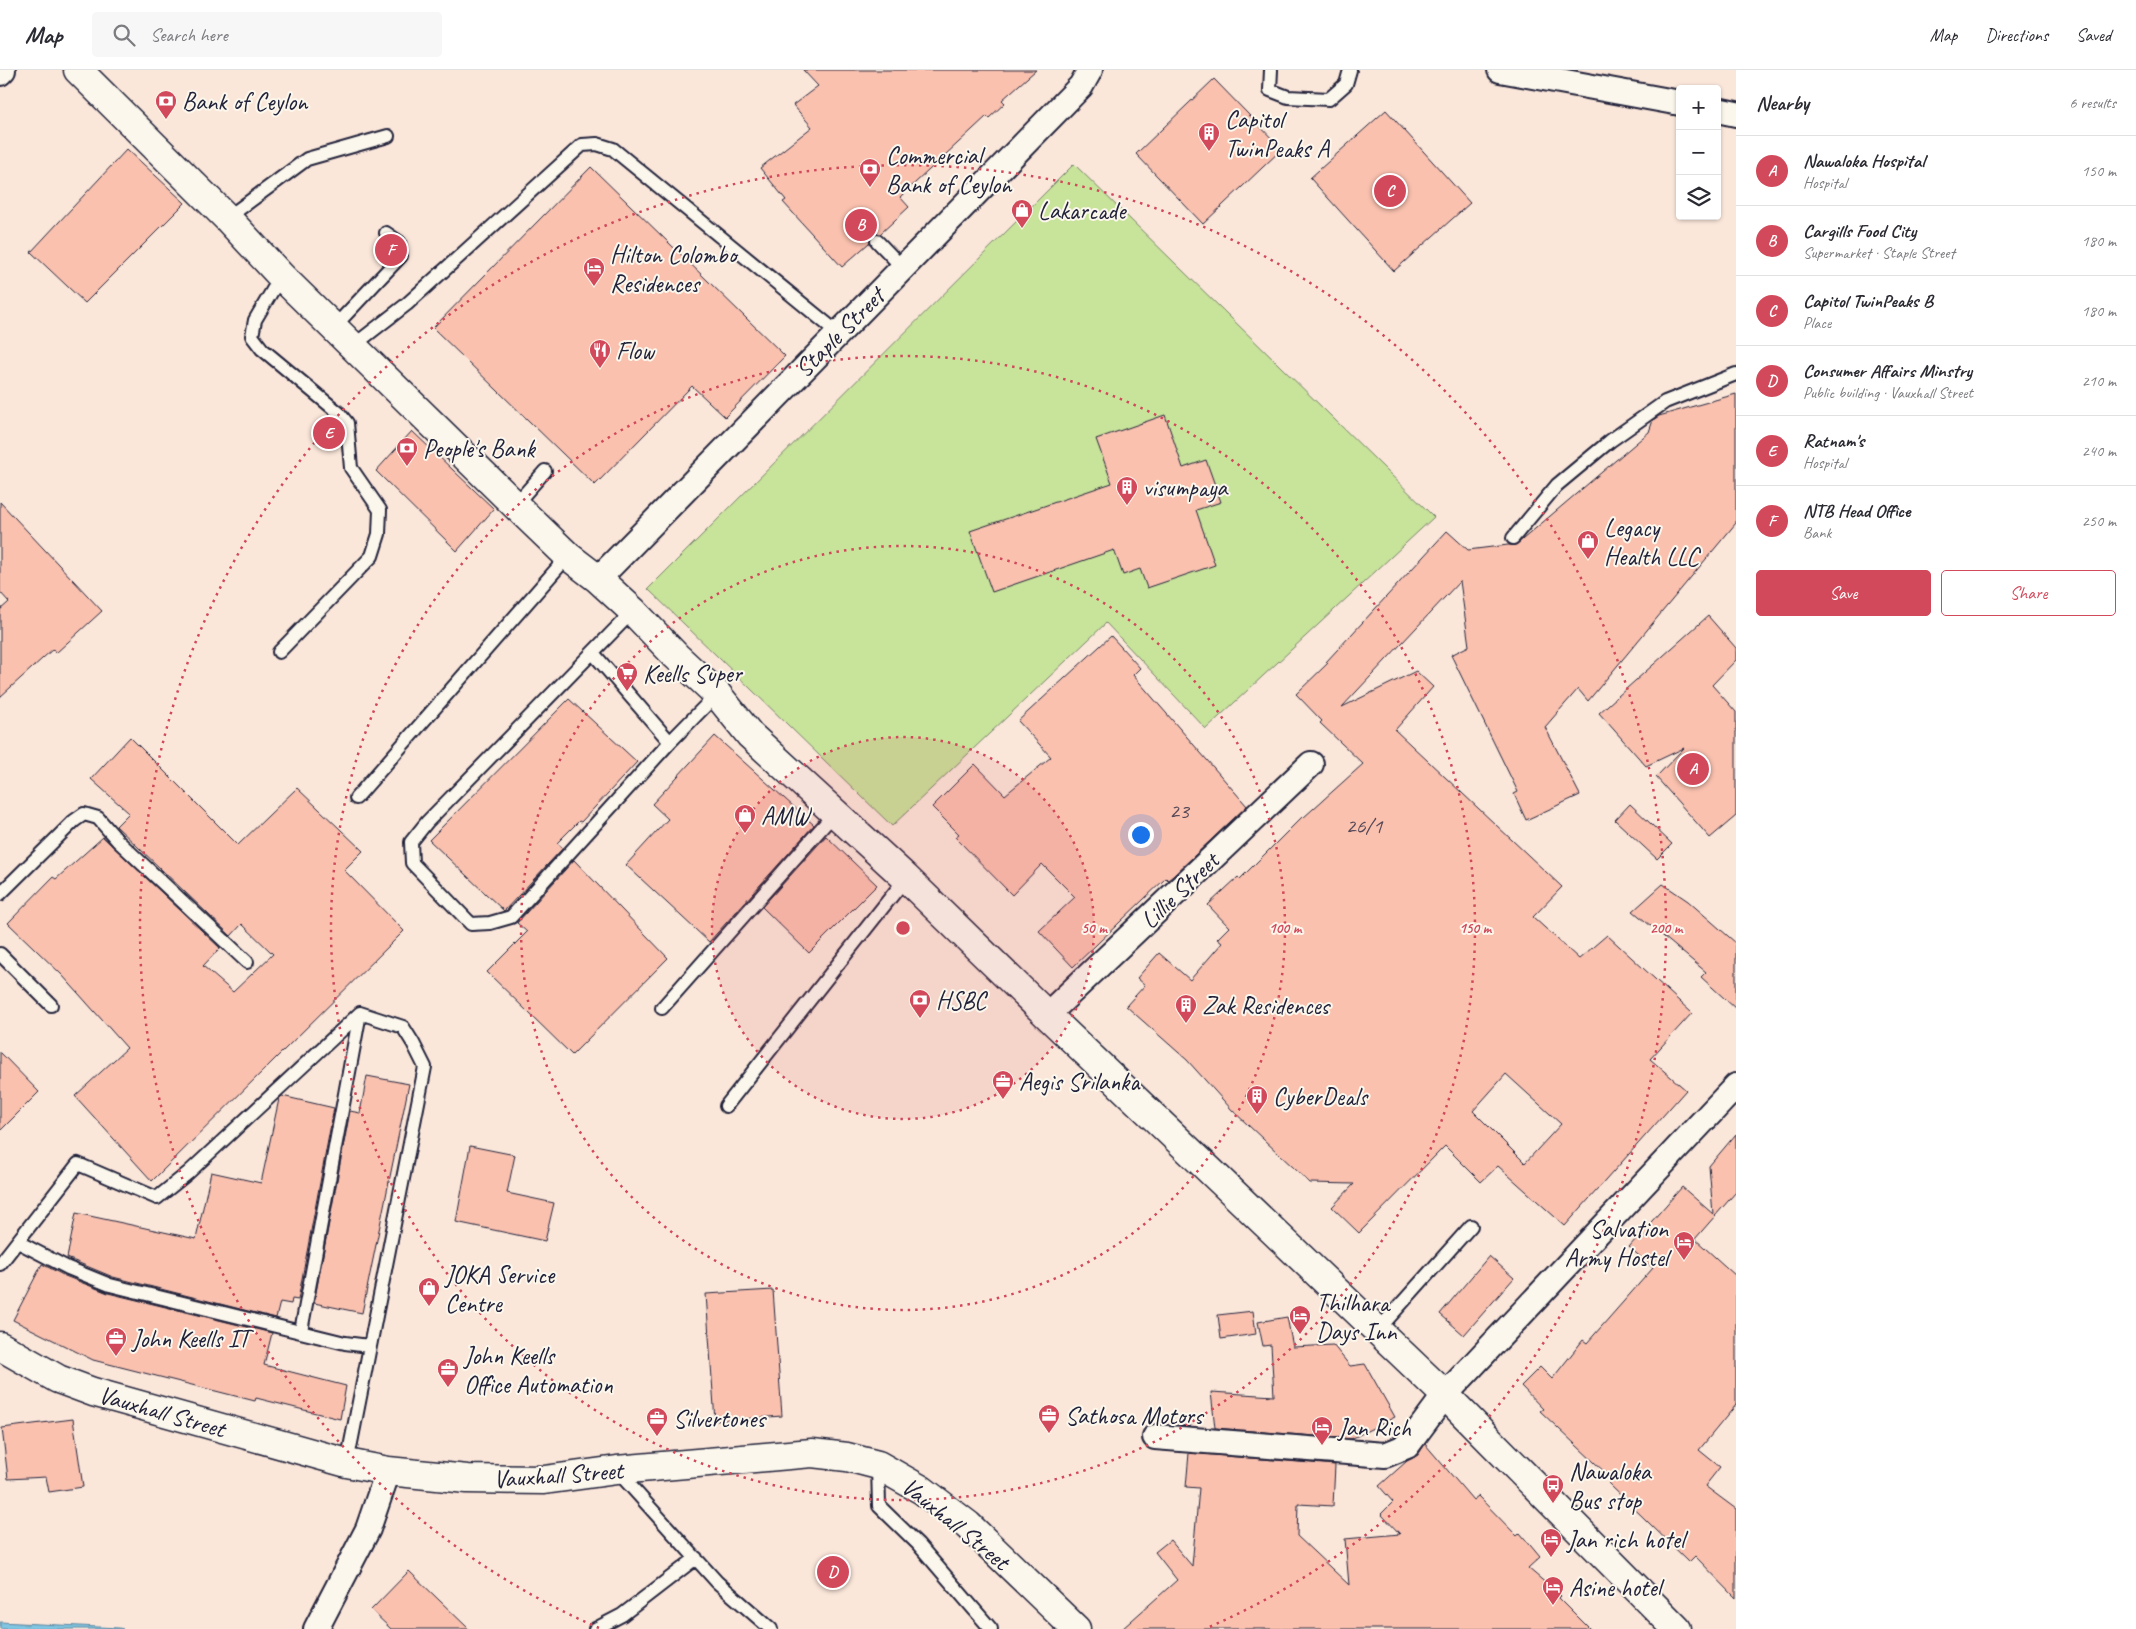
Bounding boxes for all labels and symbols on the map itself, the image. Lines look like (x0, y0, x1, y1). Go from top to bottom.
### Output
place label: Bank of Ceylon (182, 86, 309, 118)
bank icon: Bank of Ceylon (154, 89, 178, 120)
place label: Capitol TwinPeaks A (1225, 104, 1330, 165)
building icon: Capitol TwinPeaks A (1197, 121, 1221, 152)
place label: Commercial Bank of Ceylon (886, 140, 1013, 201)
bank icon: Commercial Bank of Ceylon (858, 157, 882, 188)
pin: C (1374, 172, 1406, 210)
place label: Lakarcade (1038, 195, 1127, 227)
shop icon: Lakarcade (1010, 198, 1034, 229)
pin: B (845, 206, 877, 244)
pin: F (375, 231, 407, 269)
place label: Hilton Colombo Residences (610, 239, 739, 300)
hotel icon: Hilton Colombo Residences (582, 256, 606, 287)
street label: Staple Street (788, 278, 894, 384)
place label: Flow (616, 335, 656, 367)
restaurant icon: Flow (588, 338, 612, 369)
pin: E (313, 414, 345, 452)
place label: People's Bank (423, 433, 537, 465)
bank icon: People's Bank (395, 436, 419, 467)
place label: visumpaya (1143, 472, 1229, 504)
building icon: visumpaya (1115, 475, 1139, 506)
place label: Legacy Health LLC (1604, 512, 1701, 573)
shop icon: Legacy Health LLC (1576, 529, 1600, 560)
place label: Keells Super (643, 658, 744, 690)
supermarket icon: Keells Super (615, 661, 639, 692)
pin: A (1677, 750, 1709, 788)
house number: 23 (1169, 797, 1191, 825)
place label: AMW (761, 800, 813, 832)
shop icon: AMW (733, 803, 757, 834)
house number: 26/1 (1346, 812, 1384, 840)
your location (1128, 822, 1154, 848)
street label: Lillie Street (1134, 844, 1228, 936)
centre of rings (894, 919, 912, 937)
text: 50 m (1081, 919, 1108, 938)
text: 100 m (1269, 919, 1303, 938)
text: 150 m (1459, 919, 1493, 938)
text: 200 m (1650, 919, 1684, 938)
place label: HSBC (936, 985, 988, 1017)
bank icon: HSBC (908, 988, 932, 1019)
place label: Zak Residences (1202, 990, 1332, 1022)
building icon: Zak Residences (1174, 993, 1198, 1024)
place label: Aegis Srilanka (1019, 1066, 1141, 1098)
office icon: Aegis Srilanka (991, 1069, 1015, 1100)
place label: CyberDeals (1273, 1081, 1369, 1113)
building icon: CyberDeals (1245, 1084, 1269, 1115)
place label: Salvation Army Hostel (1565, 1213, 1673, 1274)
hotel icon: Salvation Army Hostel (1672, 1230, 1696, 1261)
place label: JOKA Service Centre (444, 1259, 556, 1320)
shop icon: JOKA Service Centre (417, 1276, 441, 1307)
place label: Thilhara Days Inn (1316, 1287, 1397, 1348)
hotel icon: Thilhara Days Inn (1288, 1304, 1312, 1335)
place label: John Keells IT (131, 1323, 255, 1355)
office icon: John Keells IT (104, 1326, 128, 1357)
place label: John Keells Office Automation (463, 1340, 613, 1401)
office icon: John Keells Office Automation (436, 1357, 460, 1388)
street label: Vauxhall Street (95, 1379, 231, 1446)
place label: Sathosa Motors (1065, 1400, 1205, 1432)
place label: Silvertones (673, 1403, 767, 1435)
office icon: Sathosa Motors (1037, 1403, 1061, 1434)
office icon: Silvertones (645, 1406, 669, 1437)
place label: Jan Rich (1337, 1412, 1412, 1444)
hotel icon: Jan Rich (1310, 1415, 1334, 1446)
street label: Vauxhall Street (492, 1454, 627, 1495)
place label: Nawaloka Bus stop (1569, 1456, 1653, 1517)
street label: Vauxhall Street (895, 1470, 1018, 1579)
bus stop icon: Nawaloka Bus stop (1541, 1473, 1565, 1504)
place label: Jan rich hotel (1566, 1524, 1689, 1556)
hotel icon: Jan rich hotel (1539, 1527, 1563, 1558)
pin: D (817, 1553, 849, 1591)
place label: Asine hotel (1569, 1572, 1666, 1604)
hotel icon: Asine hotel (1541, 1575, 1565, 1606)

